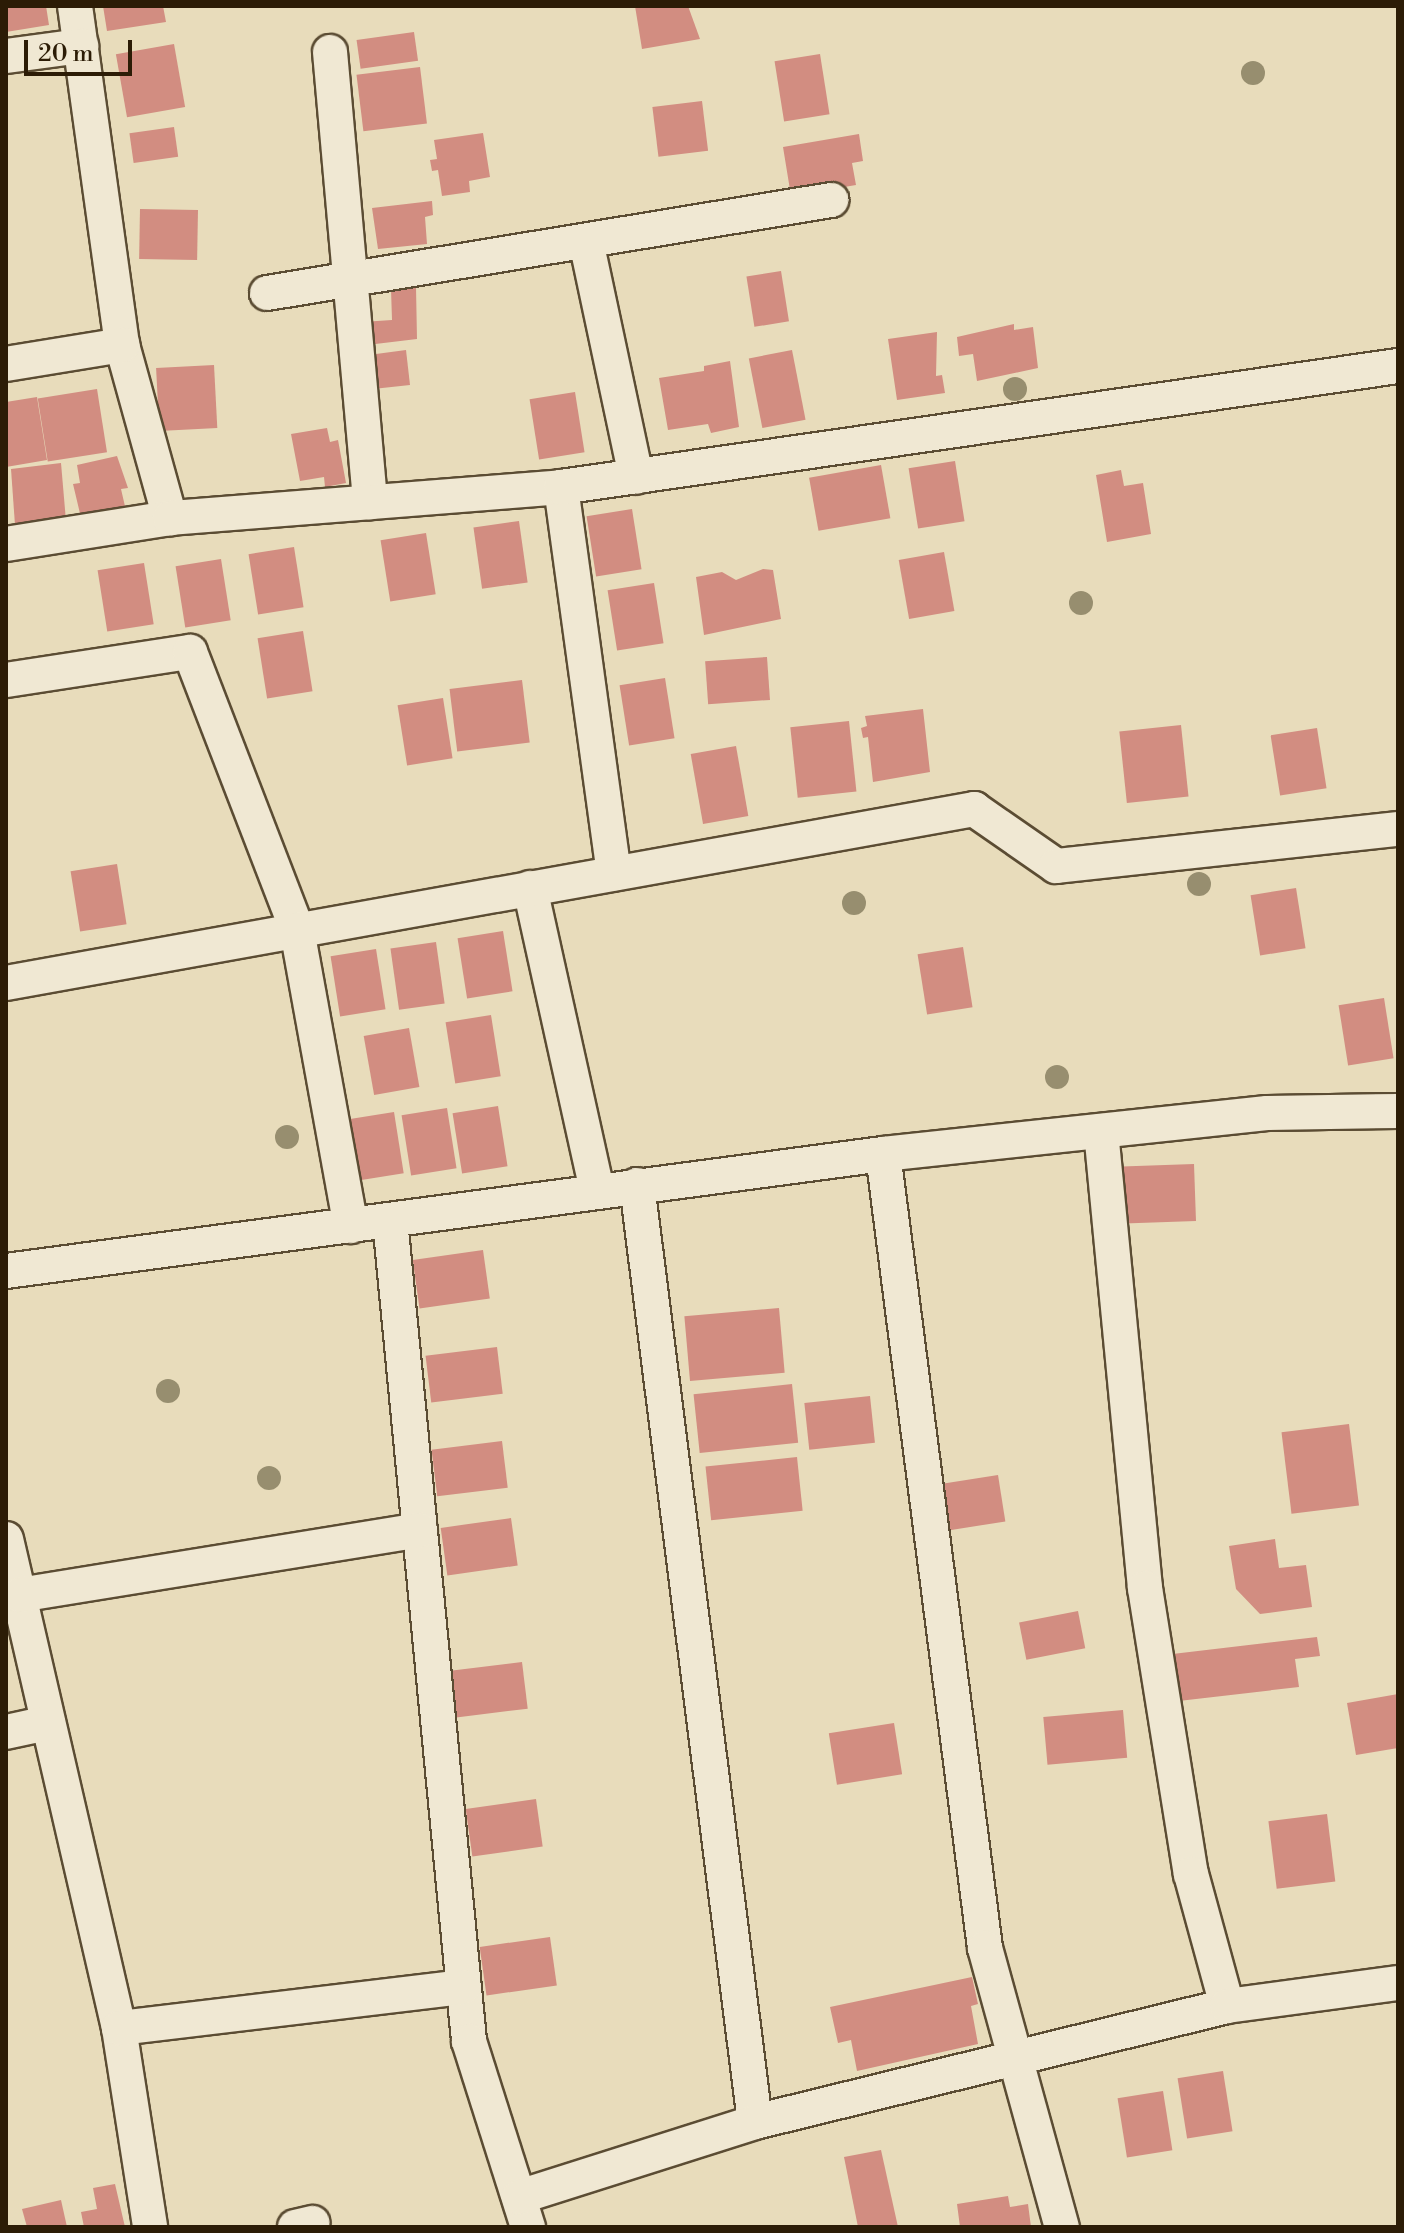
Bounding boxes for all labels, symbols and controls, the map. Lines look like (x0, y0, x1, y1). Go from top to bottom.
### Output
scale bar (28, 24, 136, 74)
text: 20 m (38, 39, 94, 69)

